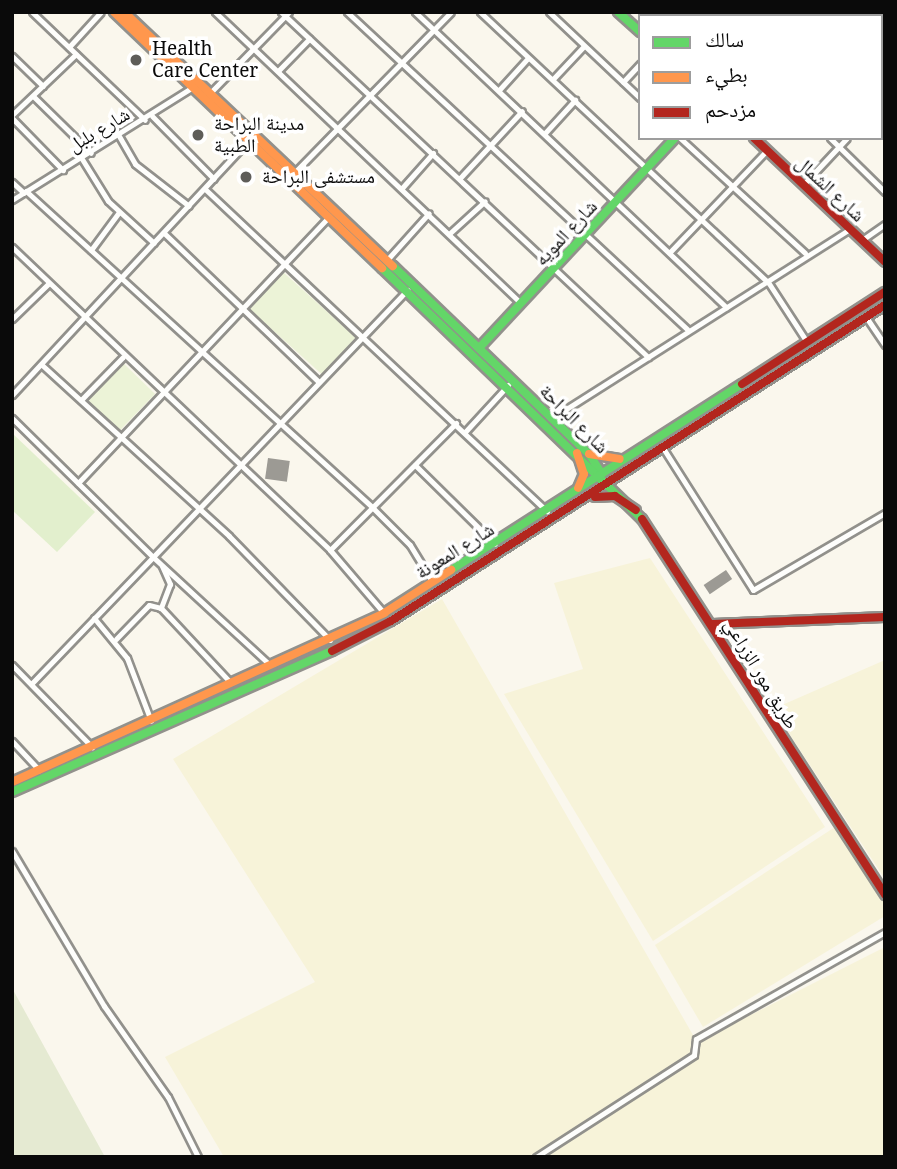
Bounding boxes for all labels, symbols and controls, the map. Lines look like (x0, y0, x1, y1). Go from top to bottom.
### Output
legend (638, 14, 883, 140)
text: سالك (705, 25, 744, 53)
place label: Health Care Center (152, 38, 258, 82)
marker: Health Care Center (126, 50, 146, 70)
text: بطيء (705, 60, 748, 88)
text: مزدحم (705, 95, 756, 123)
street label: شارع بلبل (64, 103, 134, 157)
place label: مدينة البراحة الطبية (214, 113, 304, 157)
marker: مدينة البراحة الطبية (188, 125, 208, 145)
street label: شارع الشمال (791, 151, 869, 227)
place label: مستشفى البراحة (262, 166, 375, 188)
marker: مستشفى البراحة (236, 167, 256, 187)
street label: شارع المويه (530, 195, 602, 271)
street label: شارع البراحة (535, 380, 613, 458)
street label: شارع المعونة (412, 518, 498, 584)
street label: طريق مور الزراعي (719, 615, 803, 733)

